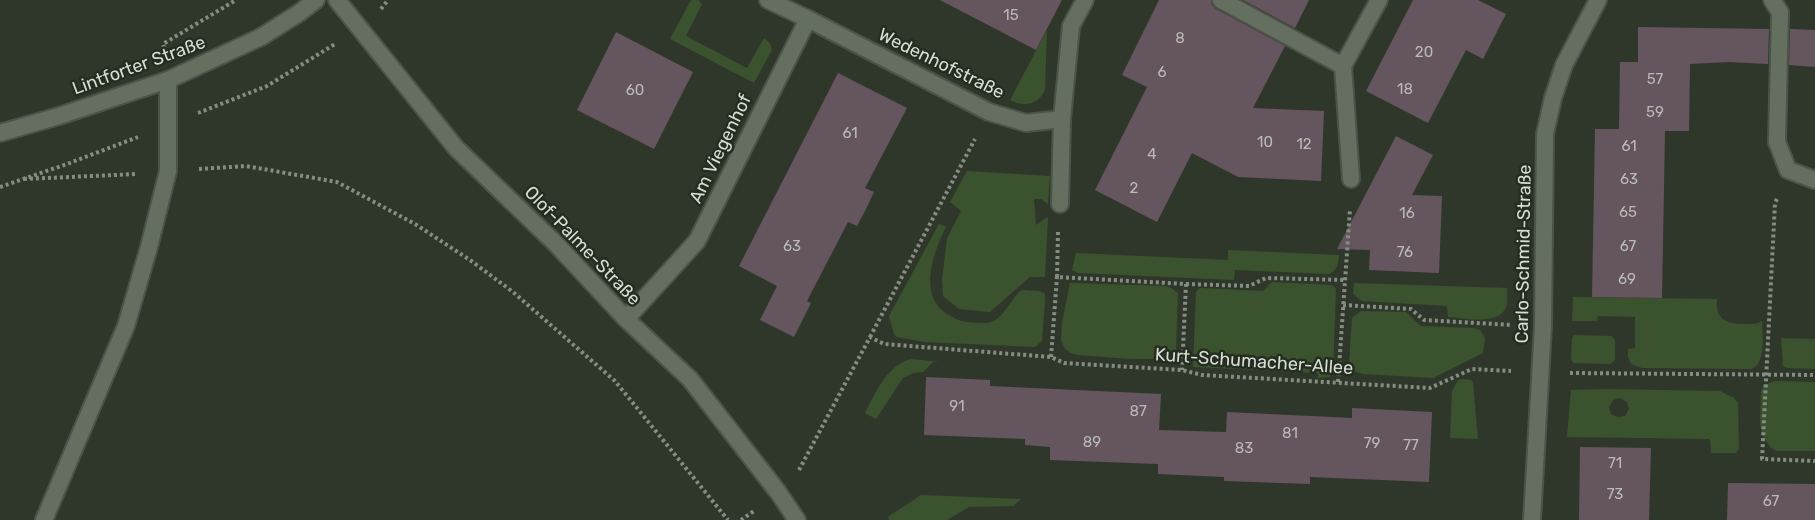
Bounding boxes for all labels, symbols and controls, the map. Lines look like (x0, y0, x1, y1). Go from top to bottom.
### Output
house number: 15 (1003, 7, 1019, 25)
street label: Wedenhofstraße (874, 24, 1008, 104)
house number: 8 (1175, 30, 1185, 48)
street label: Lintforter Straße (69, 32, 209, 100)
house number: 20 (1415, 44, 1433, 62)
house number: 6 (1157, 64, 1167, 82)
house number: 57 (1647, 71, 1663, 89)
house number: 18 (1397, 81, 1413, 99)
house number: 60 (626, 82, 644, 100)
street label: Am Viegenhof (685, 91, 757, 207)
house number: 59 (1646, 104, 1664, 122)
house number: 61 (842, 125, 858, 143)
house number: 10 (1257, 134, 1273, 152)
house number: 12 (1296, 136, 1312, 154)
house number: 61 (1621, 138, 1637, 156)
house number: 4 (1147, 146, 1157, 164)
street label: Carlo-Schmid-Straße (1512, 164, 1536, 344)
house number: 63 (1620, 171, 1638, 189)
house number: 2 (1130, 180, 1138, 198)
street label: Olof-Palme-Straße (520, 182, 644, 310)
house number: 65 (1619, 204, 1637, 222)
house number: 16 (1399, 205, 1415, 223)
house number: 63 (783, 238, 801, 256)
house number: 67 (1620, 238, 1636, 256)
house number: 76 (1397, 244, 1413, 262)
house number: 69 (1618, 271, 1636, 289)
street label: Kurt-Schumacher-Allee (1154, 344, 1354, 380)
house number: 91 (949, 398, 965, 416)
house number: 87 (1129, 403, 1147, 421)
house number: 81 (1282, 425, 1298, 443)
house number: 89 (1083, 434, 1101, 452)
house number: 79 (1364, 435, 1380, 453)
house number: 77 (1403, 437, 1419, 455)
house number: 83 (1235, 440, 1253, 458)
house number: 71 (1608, 455, 1622, 473)
house number: 73 (1607, 486, 1623, 504)
house number: 67 (1763, 493, 1779, 511)

